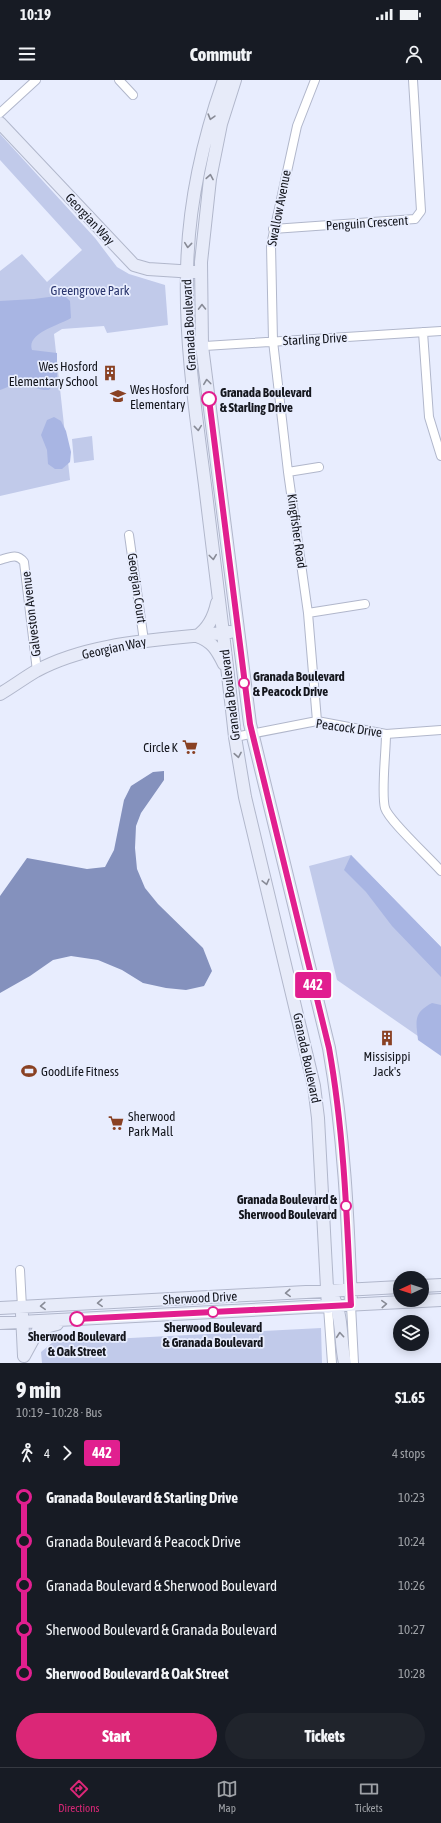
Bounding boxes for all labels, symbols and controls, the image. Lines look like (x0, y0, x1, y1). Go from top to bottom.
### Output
text: 10:19 (20, 6, 51, 23)
icon: menu (16, 43, 38, 65)
icon: person (403, 43, 425, 65)
text: Commutr (190, 44, 251, 65)
one-way arrow (207, 113, 216, 120)
street label: Swallow Avenue (264, 169, 294, 247)
one-way arrow (205, 174, 214, 180)
street label: Georgian Way (62, 190, 118, 249)
street label: Penguin Crescent (325, 213, 409, 233)
one-way arrow (184, 242, 193, 248)
street label: Granada Boulevard (179, 279, 199, 371)
park label: Greengrove Park (51, 283, 130, 298)
one-way arrow (198, 304, 206, 310)
street label: Starling Drive (282, 330, 348, 348)
place label: Wes Hosford Elementary School (9, 359, 99, 389)
building icon: Wes Hosford Elementary School (101, 364, 119, 382)
one-way arrow (203, 379, 212, 385)
place label: Wes Hosford Elementary (130, 382, 189, 412)
place label: Granada Boulevard & Starling Drive (220, 385, 312, 415)
school or university icon: Wes Hosford Elementary (109, 387, 127, 405)
marker: Granada Boulevard & Starling Drive (201, 391, 217, 407)
one-way arrow (193, 425, 202, 431)
street label: Kingfisher Road (284, 493, 310, 569)
street label: Georgian Court (125, 552, 149, 624)
one-way arrow (209, 554, 218, 560)
street label: Galveston Avenue (18, 570, 44, 657)
street label: Georgian Way (80, 634, 148, 662)
street label: Granada Boulevard (217, 649, 243, 741)
place label: Granada Boulevard & Peacock Drive (253, 669, 345, 699)
marker: Granada Boulevard & Peacock Drive (238, 677, 250, 689)
street label: Peacock Drive (315, 716, 383, 740)
supermarket icon: Circle K (181, 738, 199, 756)
place label: Circle K (143, 740, 179, 755)
one-way arrow (233, 752, 241, 758)
one-way arrow (261, 879, 269, 885)
line badge: 442 (290, 972, 336, 998)
text: 442 (303, 977, 323, 993)
street label: Granada Boulevard (290, 1012, 324, 1104)
building icon: Missisippi Jack's (378, 1029, 396, 1047)
place label: Missisippi Jack's (364, 1049, 410, 1079)
sports icon: GoodLife Fitness (20, 1062, 38, 1080)
place label: GoodLife Fitness (41, 1064, 119, 1079)
place label: Sherwood Park Mall (128, 1109, 176, 1139)
supermarket icon: Sherwood Park Mall (107, 1114, 125, 1132)
place label: Granada Boulevard & Sherwood Boulevard (237, 1192, 337, 1222)
marker: Granada Boulevard & Sherwood Boulevard (340, 1200, 352, 1212)
north arrow (393, 1271, 429, 1307)
map controls (393, 1271, 429, 1351)
street label: Sherwood Drive (162, 1289, 238, 1307)
one-way arrow (285, 1289, 291, 1297)
one-way arrow (97, 1298, 103, 1307)
one-way arrow (381, 1299, 387, 1308)
one-way arrow (40, 1301, 46, 1310)
marker: Sherwood Boulevard & Granada Boulevard (207, 1306, 219, 1318)
marker: Sherwood Boulevard & Oak Street (69, 1311, 85, 1327)
button: layers (393, 1315, 429, 1351)
place label: Sherwood Boulevard & Granada Boulevard (163, 1320, 263, 1350)
place label: Sherwood Boulevard & Oak Street (28, 1329, 126, 1359)
one-way arrow (336, 1332, 345, 1338)
text: 9 min (16, 1377, 61, 1403)
text: $1.65 (395, 1389, 425, 1406)
text: 10:19 – 10:28 · Bus (16, 1405, 102, 1420)
icon: walk (16, 1442, 38, 1464)
icon: forward (56, 1442, 78, 1464)
text: 442 (92, 1445, 112, 1461)
text: 4 (44, 1446, 50, 1461)
text: 4 stops (392, 1446, 425, 1461)
text: Granada Boulevard & Starling Drive (46, 1489, 238, 1506)
text: 10:23 (398, 1490, 425, 1505)
text: Granada Boulevard & Peacock Drive (46, 1533, 241, 1550)
text: 10:24 (398, 1534, 425, 1549)
text: Granada Boulevard & Sherwood Boulevard (46, 1577, 277, 1594)
text: 10:26 (398, 1578, 425, 1593)
text: Sherwood Boulevard & Granada Boulevard (46, 1621, 277, 1638)
text: 10:27 (398, 1622, 425, 1637)
text: Sherwood Boulevard & Oak Street (46, 1665, 229, 1682)
text: 10:28 (398, 1666, 425, 1681)
button: Start (16, 1713, 217, 1759)
button: Tickets (225, 1713, 425, 1759)
tab: Directions (58, 1778, 99, 1814)
tab: Map (216, 1778, 238, 1814)
tab: Tickets (355, 1778, 383, 1814)

